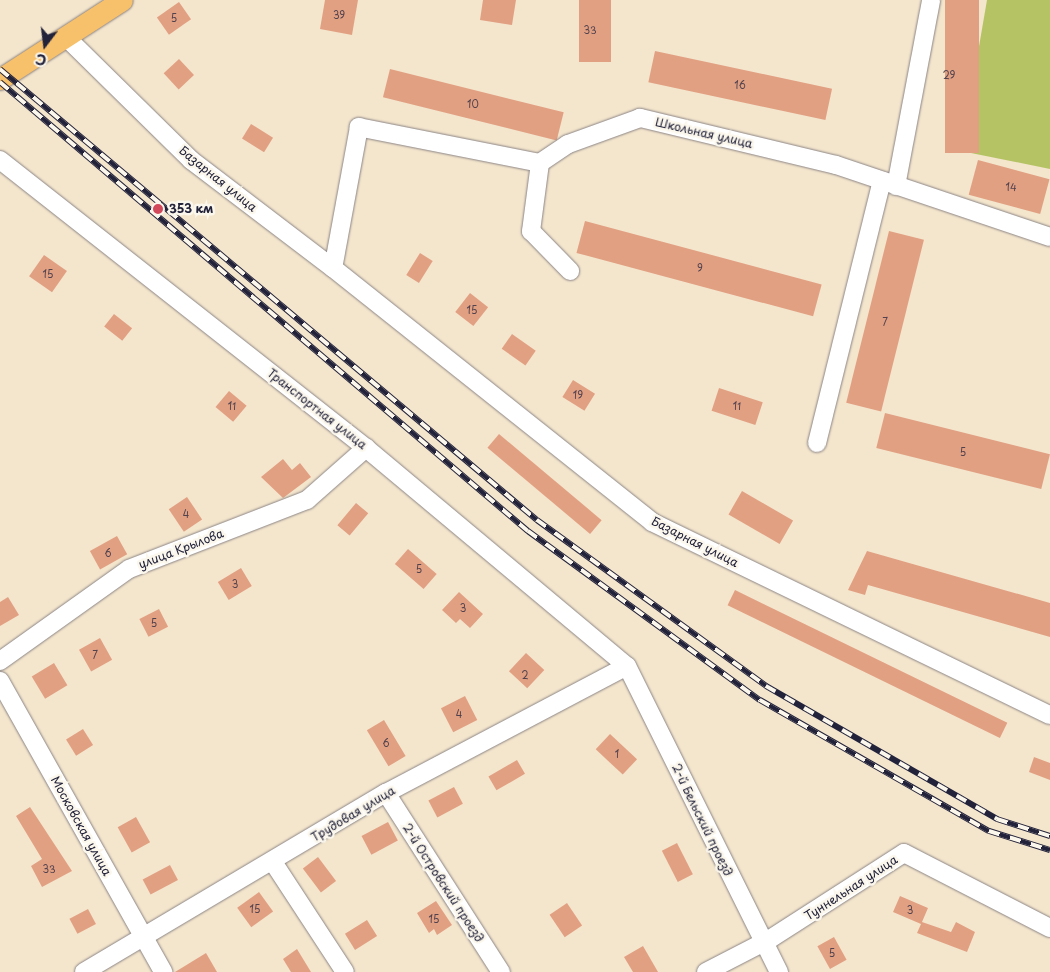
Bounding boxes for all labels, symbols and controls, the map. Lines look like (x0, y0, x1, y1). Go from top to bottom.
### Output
house number: 39 (333, 9, 345, 21)
house number: 5 (171, 12, 177, 24)
north arrow (20, 20, 70, 70)
house number: 33 (583, 24, 597, 36)
text: С (33, 48, 49, 71)
house number: 29 (943, 69, 955, 81)
house number: 16 (734, 79, 746, 91)
house number: 10 (467, 98, 479, 110)
street label: Школьная улица (653, 115, 755, 151)
street label: Базарная улица (176, 143, 260, 215)
house number: 14 (1005, 181, 1017, 193)
marker: 353 км (151, 202, 165, 216)
place label: 353 км (169, 202, 214, 216)
house number: 9 (697, 262, 703, 274)
house number: 15 (43, 268, 53, 280)
house number: 15 (467, 304, 477, 316)
house number: 7 (882, 316, 888, 328)
street label: Транспортная улица (264, 366, 370, 452)
house number: 19 (573, 389, 583, 401)
house number: 11 (228, 400, 236, 412)
house number: 11 (733, 400, 741, 412)
house number: 5 (960, 446, 966, 458)
house number: 4 (183, 508, 189, 520)
street label: Базарная улица (649, 514, 741, 570)
street label: улица Крылова (136, 526, 226, 572)
house number: 6 (104, 547, 112, 559)
house number: 5 (416, 563, 422, 575)
house number: 3 (232, 578, 238, 590)
house number: 3 (460, 602, 466, 614)
house number: 5 (151, 617, 157, 629)
house number: 7 (92, 649, 98, 661)
house number: 2 (521, 669, 529, 681)
house number: 4 (456, 708, 462, 720)
house number: 6 (382, 737, 390, 749)
house number: 1 (615, 748, 619, 760)
street label: 2-й Бельский проезд (669, 761, 735, 879)
street label: Московская улица (48, 773, 114, 879)
street label: Трудовая улица (308, 783, 398, 845)
street label: 2-й Островский проезд (399, 821, 487, 945)
street label: Туннельная улица (801, 852, 901, 924)
house number: 33 (42, 863, 56, 875)
house number: 15 (250, 903, 260, 915)
house number: 3 (907, 904, 913, 916)
house number: 15 (429, 913, 439, 925)
house number: 5 (829, 947, 835, 959)

